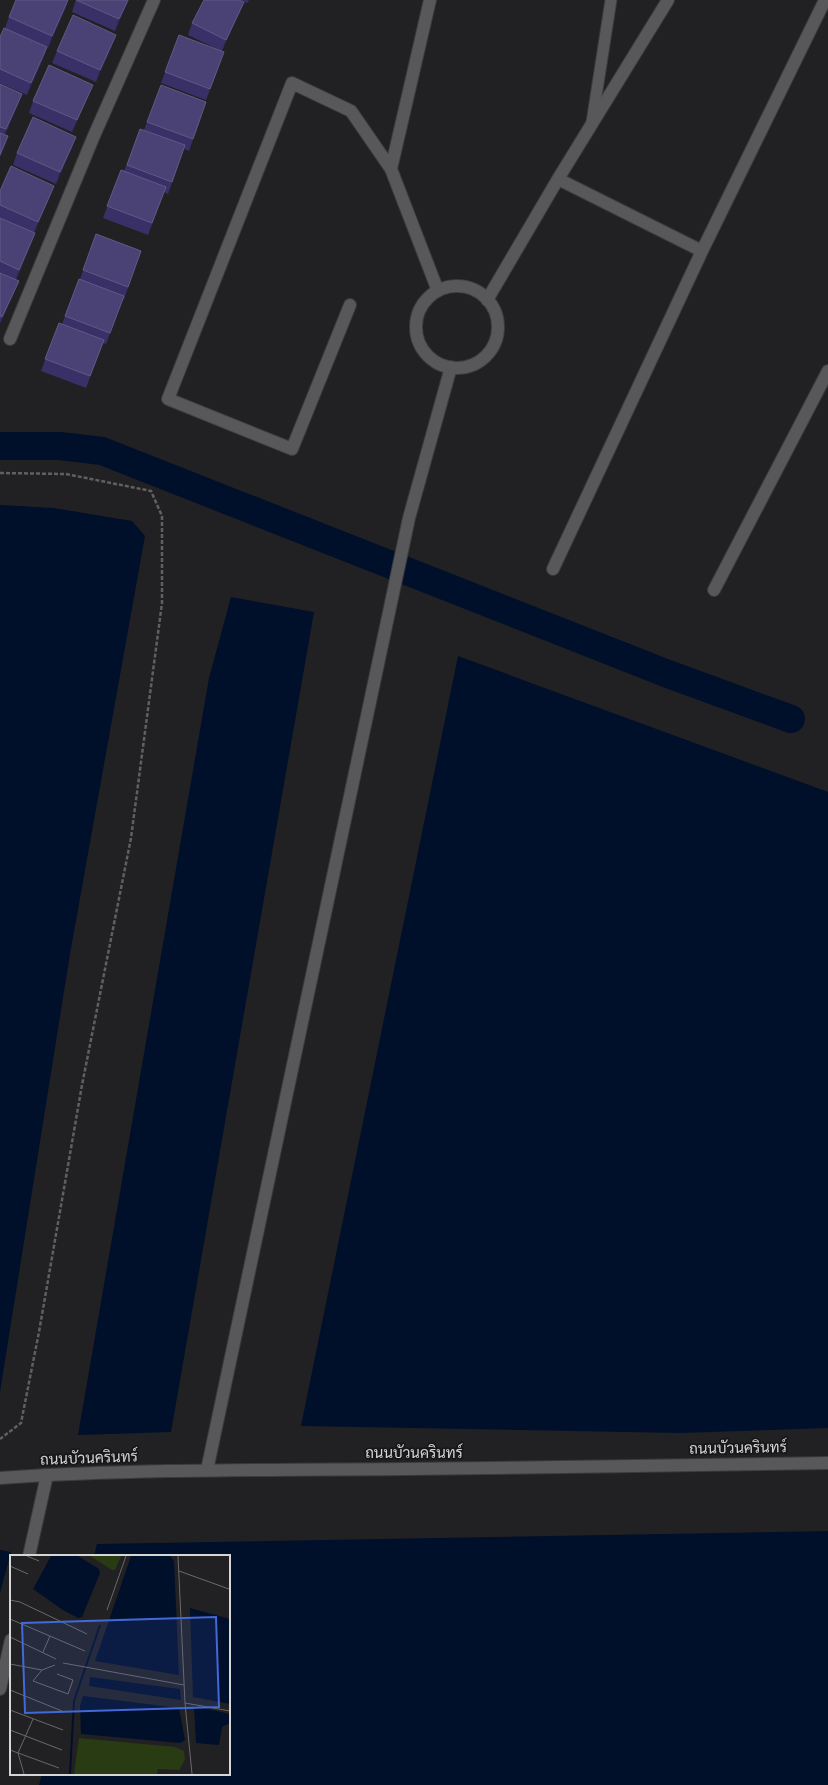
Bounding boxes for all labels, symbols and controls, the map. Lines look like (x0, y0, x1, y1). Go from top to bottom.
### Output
street label: ถนนบัวนครินทร์ (689, 1437, 787, 1458)
street label: ถนนบัวนครินทร์ (365, 1443, 463, 1462)
street label: ถนนบัวนครินทร์ (40, 1446, 138, 1469)
inset map (10, 1555, 230, 1775)

